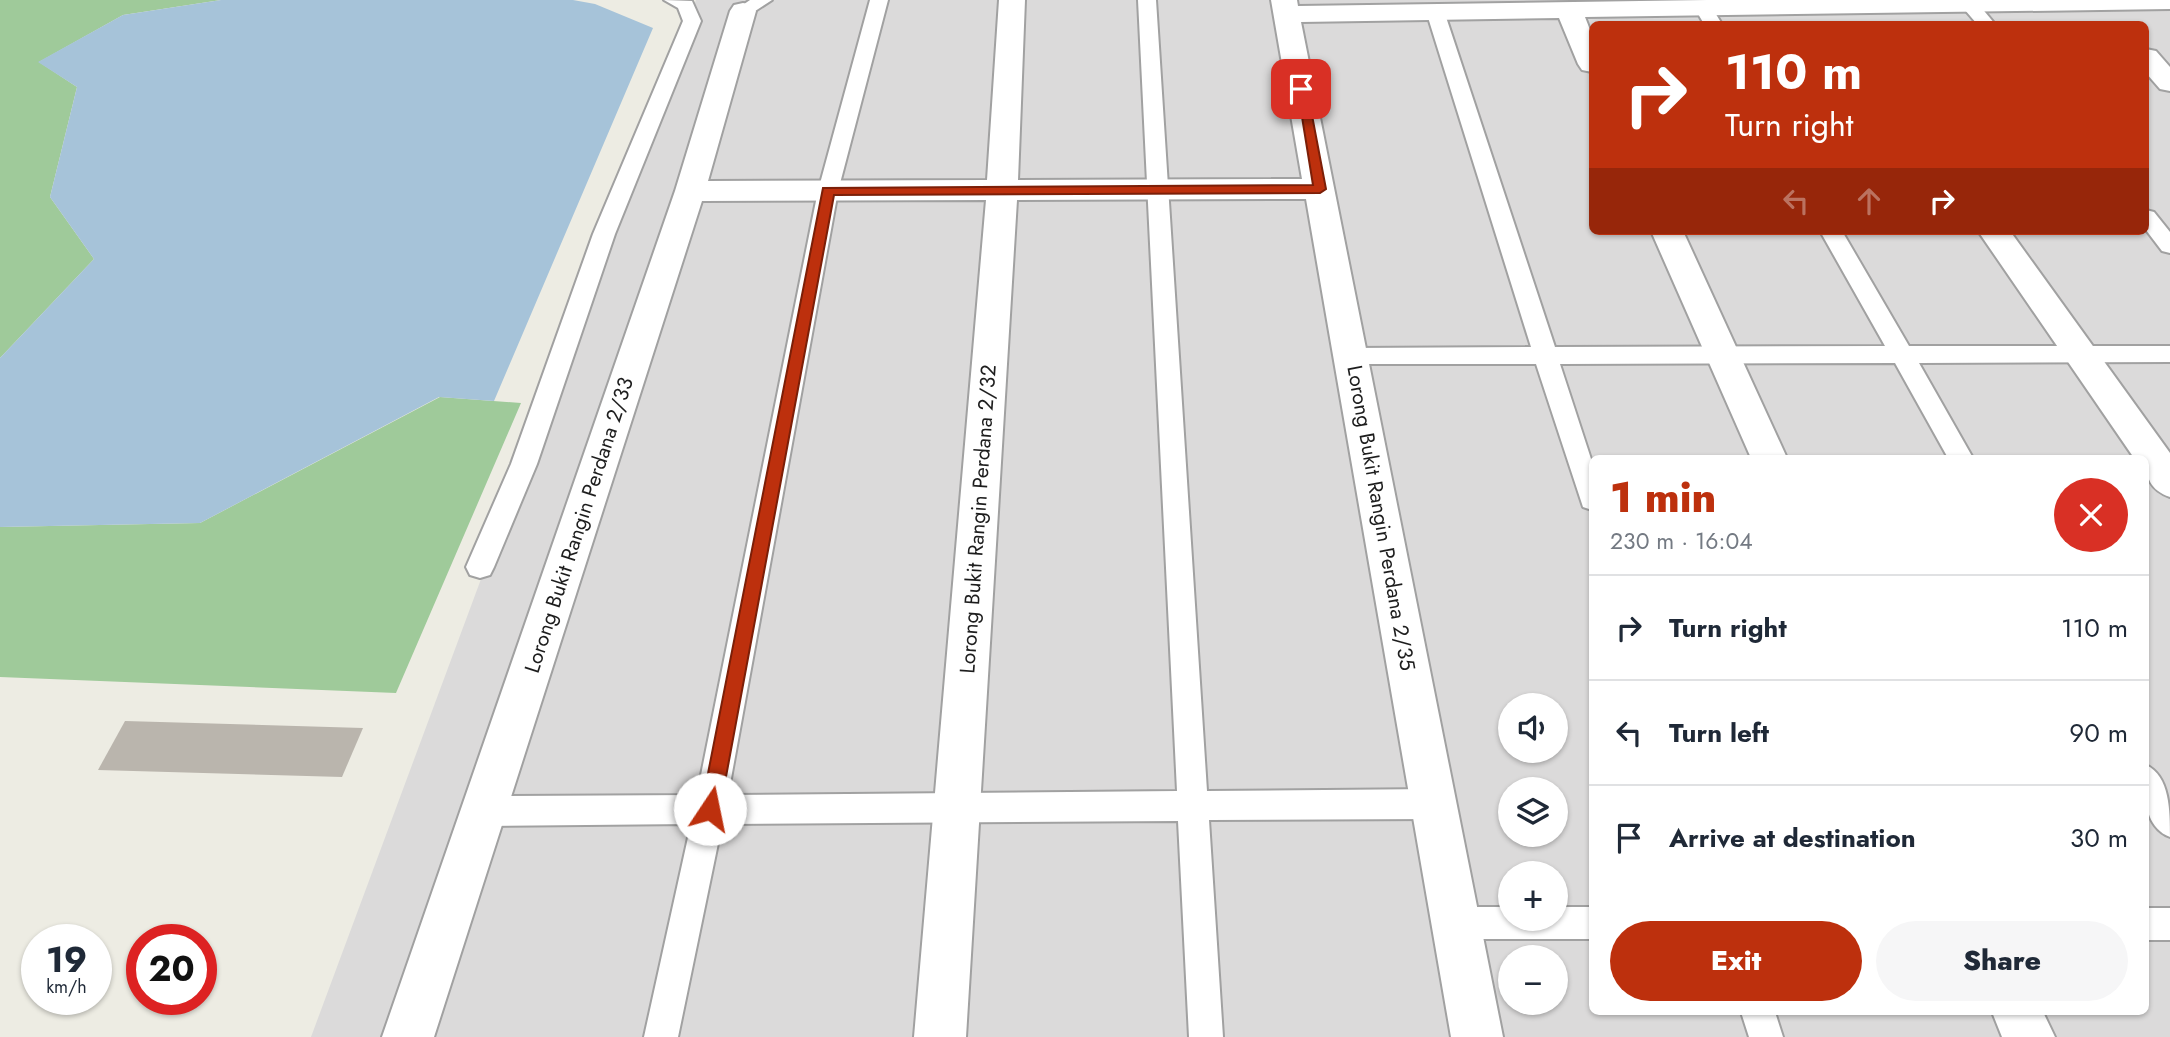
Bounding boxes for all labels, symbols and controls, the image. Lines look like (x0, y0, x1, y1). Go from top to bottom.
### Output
text: 110 m (1725, 37, 1862, 107)
icon: right (1610, 49, 1701, 140)
pin (1271, 59, 1331, 119)
icon: arrive (1282, 70, 1320, 108)
text: Turn right (1725, 102, 1854, 148)
icon: left (1777, 182, 1815, 220)
icon: ahead (1850, 182, 1888, 220)
icon: right (1923, 182, 1961, 220)
street label: Lorong Bukit Rangin Perdana 2/35 (1339, 363, 1423, 673)
street label: Lorong Bukit Rangin Perdana 2/32 (952, 364, 1004, 674)
street label: Lorong Bukit Rangin Perdana 2/33 (517, 373, 641, 677)
text: 1 min (1610, 467, 1716, 528)
button: close (2054, 478, 2128, 552)
text: 230 m · 16:04 (1610, 524, 1753, 558)
icon: right (1610, 609, 1648, 647)
text: Turn right (1669, 609, 1787, 647)
text: 110 m (2061, 609, 2128, 647)
map controls (1498, 693, 1568, 1015)
button: sound (1498, 693, 1568, 763)
icon: left (1610, 714, 1648, 752)
text: Turn left (1669, 714, 1769, 752)
text: 90 m (2069, 714, 2128, 752)
position arrow (673, 772, 747, 846)
button: layers (1498, 777, 1568, 847)
icon: arrive (1610, 819, 1648, 857)
text: Arrive at destination (1669, 819, 1916, 857)
text: 30 m (2070, 819, 2128, 857)
button: + (1498, 861, 1568, 931)
button: Exit (1610, 921, 1862, 1001)
button: Share (1876, 921, 2128, 1001)
speed limit sign: 20 (126, 924, 217, 1015)
text: 19 (46, 935, 87, 985)
button: − (1498, 945, 1568, 1015)
text: km/h (46, 974, 87, 1000)

